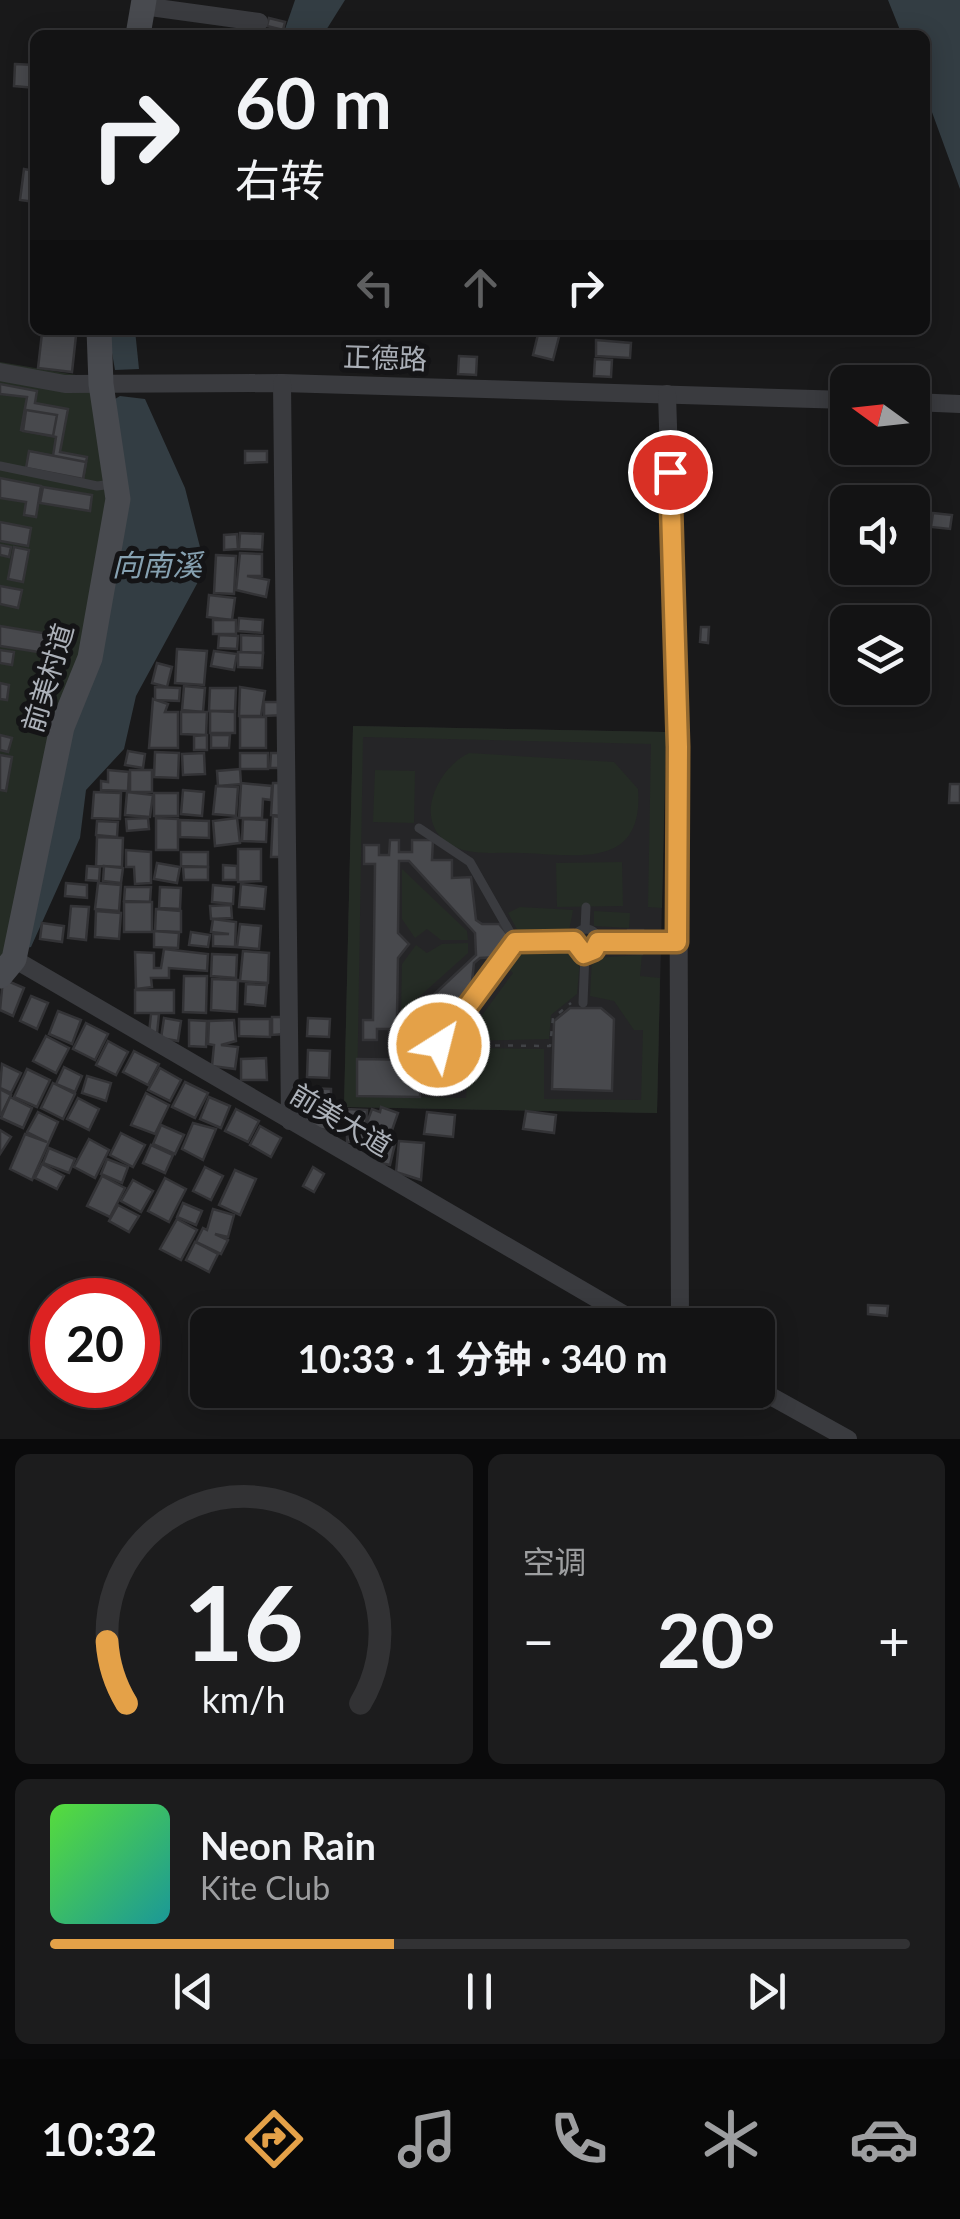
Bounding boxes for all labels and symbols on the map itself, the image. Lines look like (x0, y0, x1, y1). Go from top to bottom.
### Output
street label: 正德路 (342, 339, 428, 375)
north arrow (830, 365, 930, 465)
pin (628, 430, 713, 515)
water label: 向南溪 (112, 546, 205, 582)
street label: 前美村道 (14, 619, 80, 736)
position arrow (387, 993, 491, 1097)
street label: 前美大道 (285, 1076, 398, 1163)
speed limit sign: 20 (30, 1278, 160, 1408)

